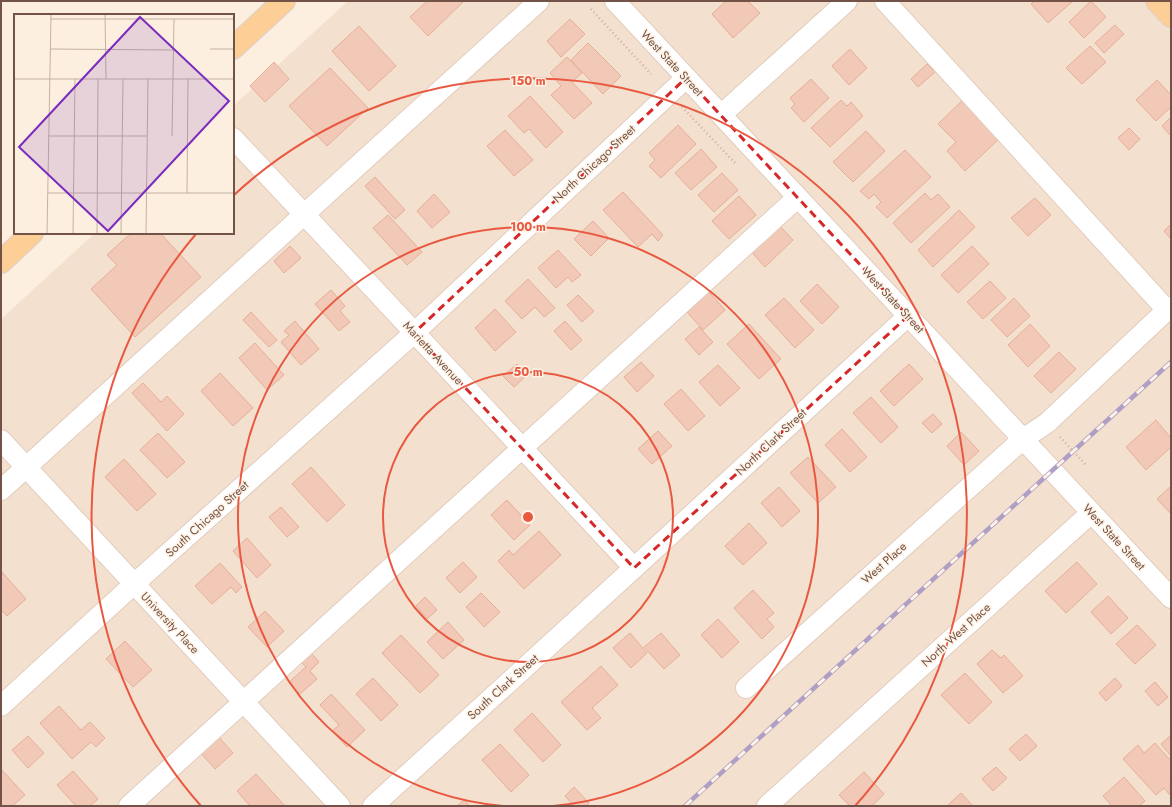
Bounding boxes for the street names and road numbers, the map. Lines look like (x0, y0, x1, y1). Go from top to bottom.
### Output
street label: West State Street (636, 26, 708, 100)
street label: North Chicago Street (549, 121, 640, 207)
street label: West State Street (857, 263, 929, 337)
street label: Marietta Avenue (399, 317, 467, 389)
street label: North Clark Street (732, 404, 811, 480)
street label: South Chicago Street (161, 476, 253, 561)
street label: West State Street (1078, 500, 1150, 574)
street label: West Place (857, 538, 911, 588)
street label: University Place (136, 588, 204, 658)
street label: North West Place (917, 599, 995, 671)
street label: South Clark Street (463, 650, 543, 724)

